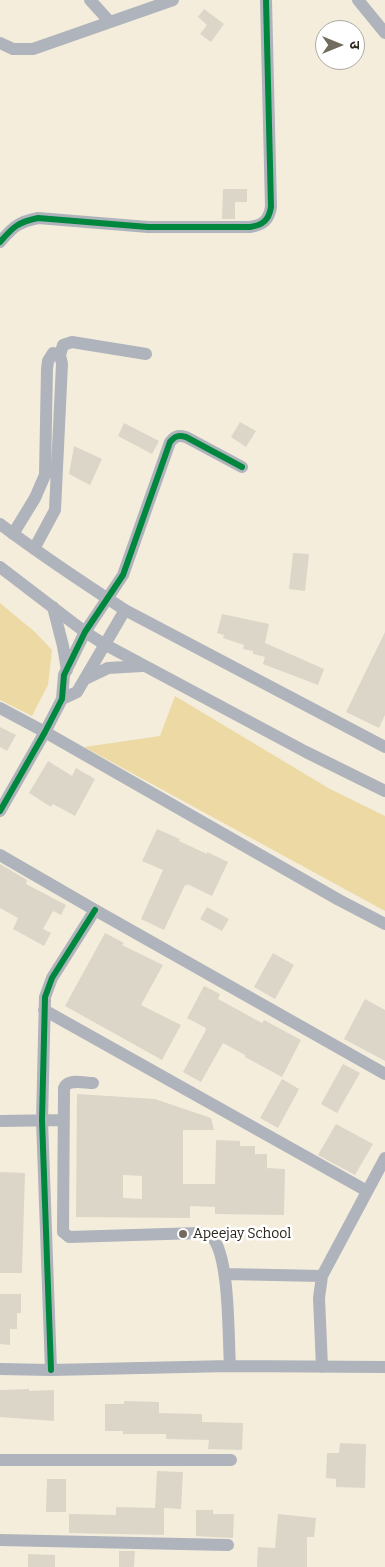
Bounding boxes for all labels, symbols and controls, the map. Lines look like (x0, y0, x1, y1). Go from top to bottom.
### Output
north arrow (315, 20, 365, 70)
text: उ (346, 41, 363, 49)
place label: Apeejay School (193, 1226, 291, 1242)
marker: Apeejay School (177, 1228, 189, 1240)

